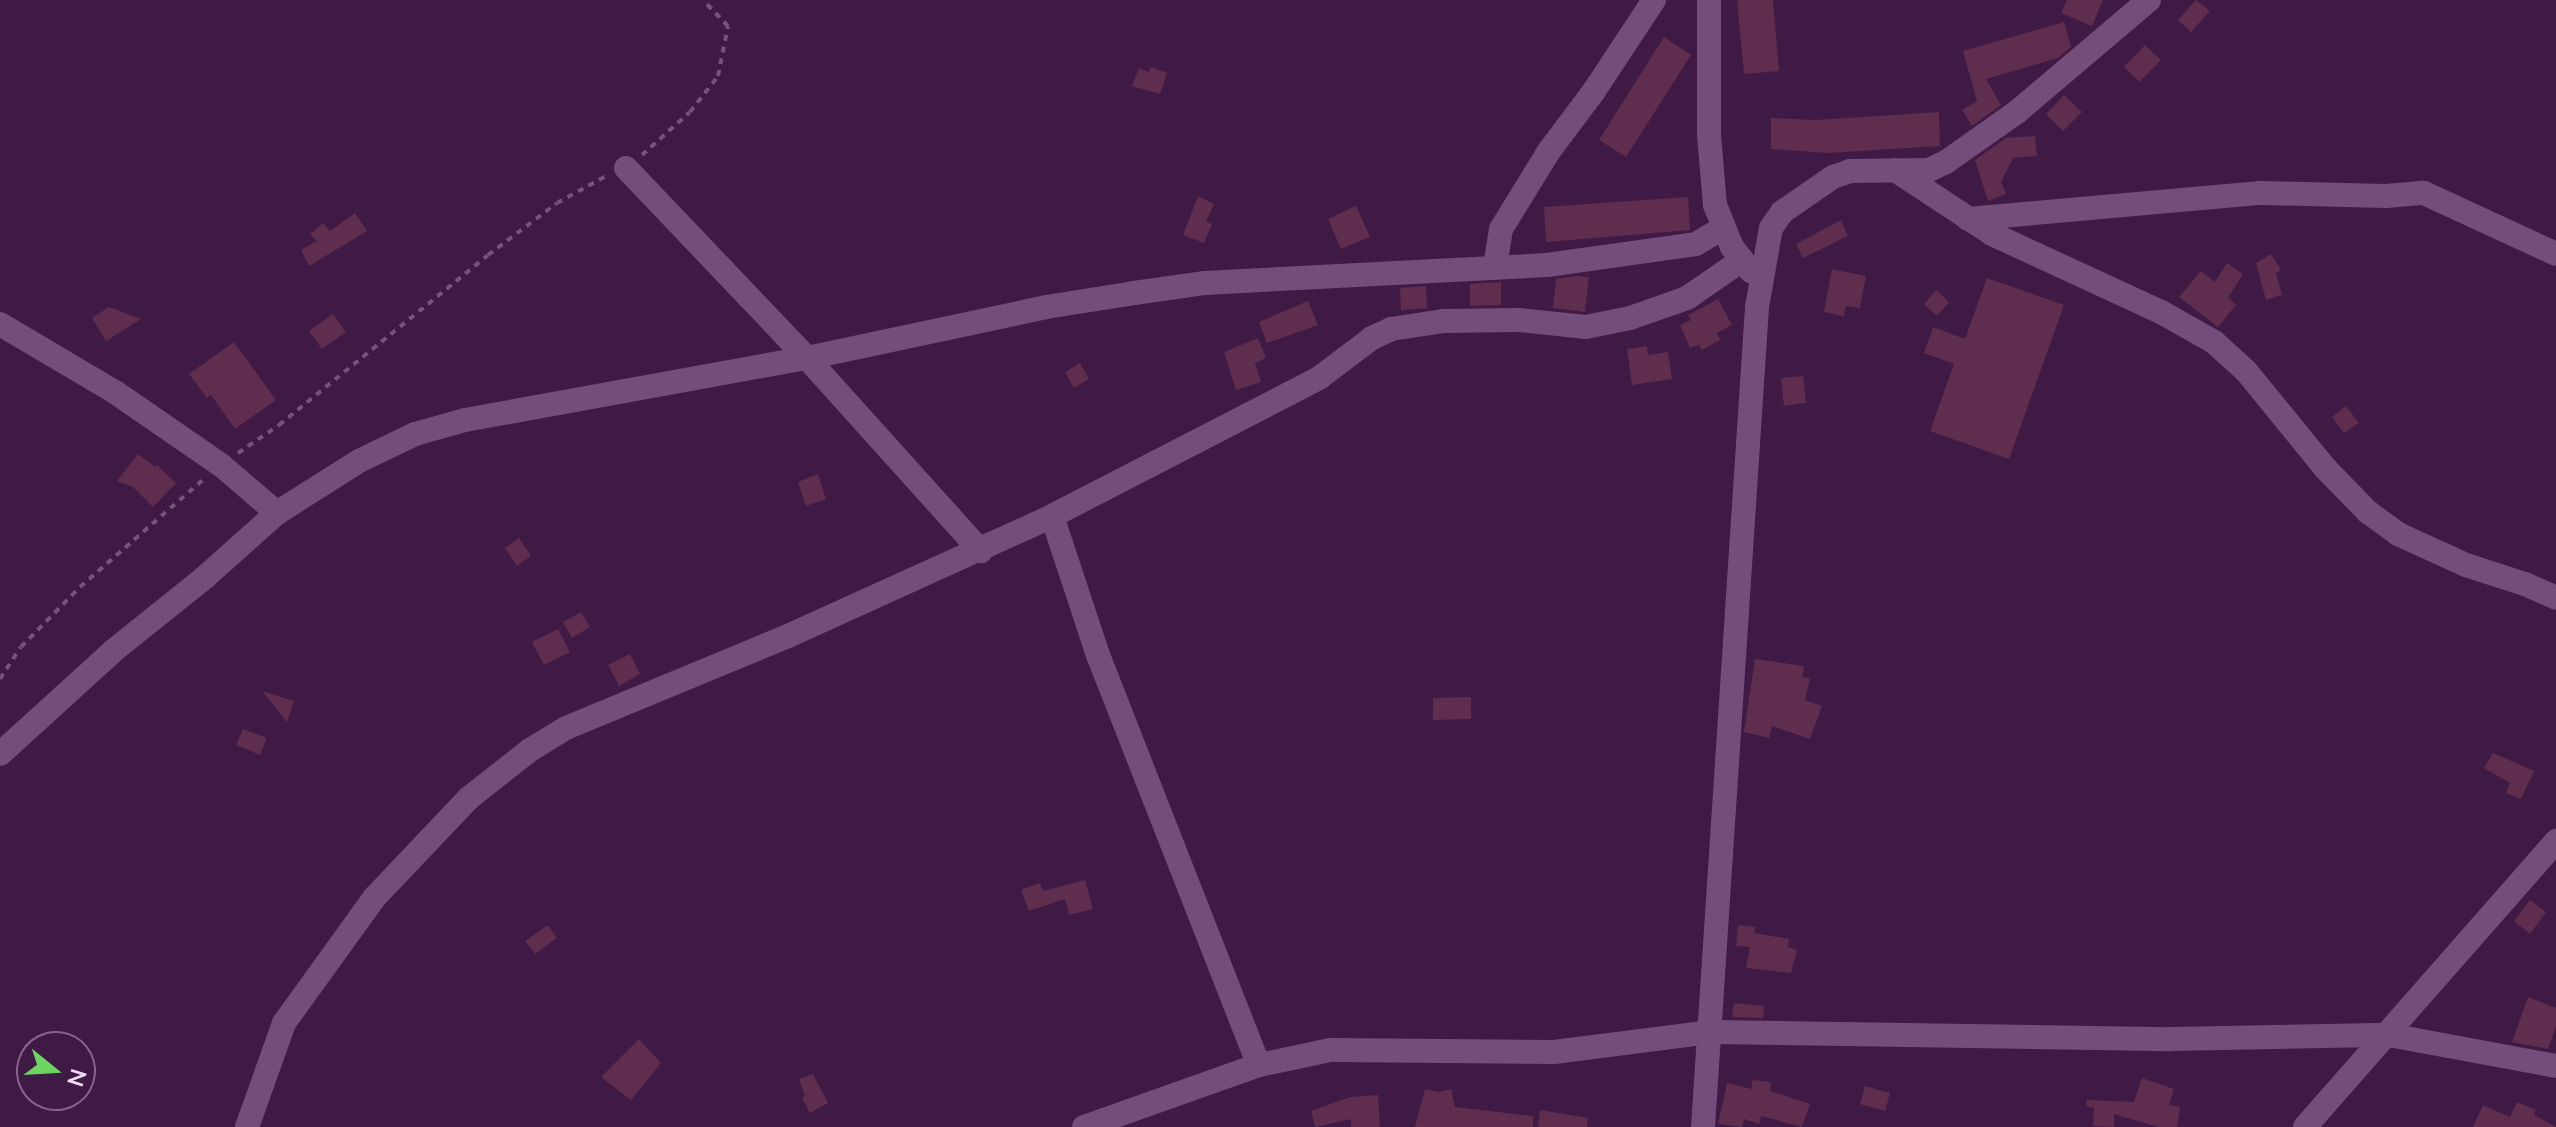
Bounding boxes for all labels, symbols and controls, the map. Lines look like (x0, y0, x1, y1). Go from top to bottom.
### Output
north arrow (16, 1031, 96, 1111)
text: N (62, 1066, 93, 1090)

